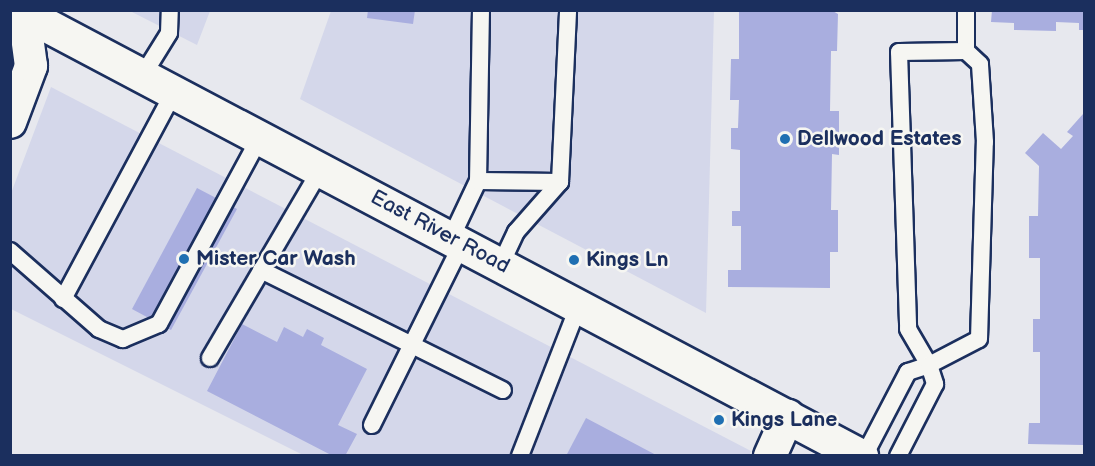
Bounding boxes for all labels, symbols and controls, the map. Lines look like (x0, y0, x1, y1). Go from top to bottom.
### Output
place label: Dellwood Estates (797, 126, 961, 152)
marker: Dellwood Estates (778, 132, 792, 146)
street label: East River Road (366, 185, 514, 279)
place label: Mister Car Wash (196, 246, 356, 272)
place label: Kings Ln (586, 247, 668, 273)
marker: Mister Car Wash (177, 252, 191, 266)
marker: Kings Ln (567, 253, 581, 267)
place label: Kings Lane (731, 407, 837, 433)
marker: Kings Lane (712, 413, 726, 427)

